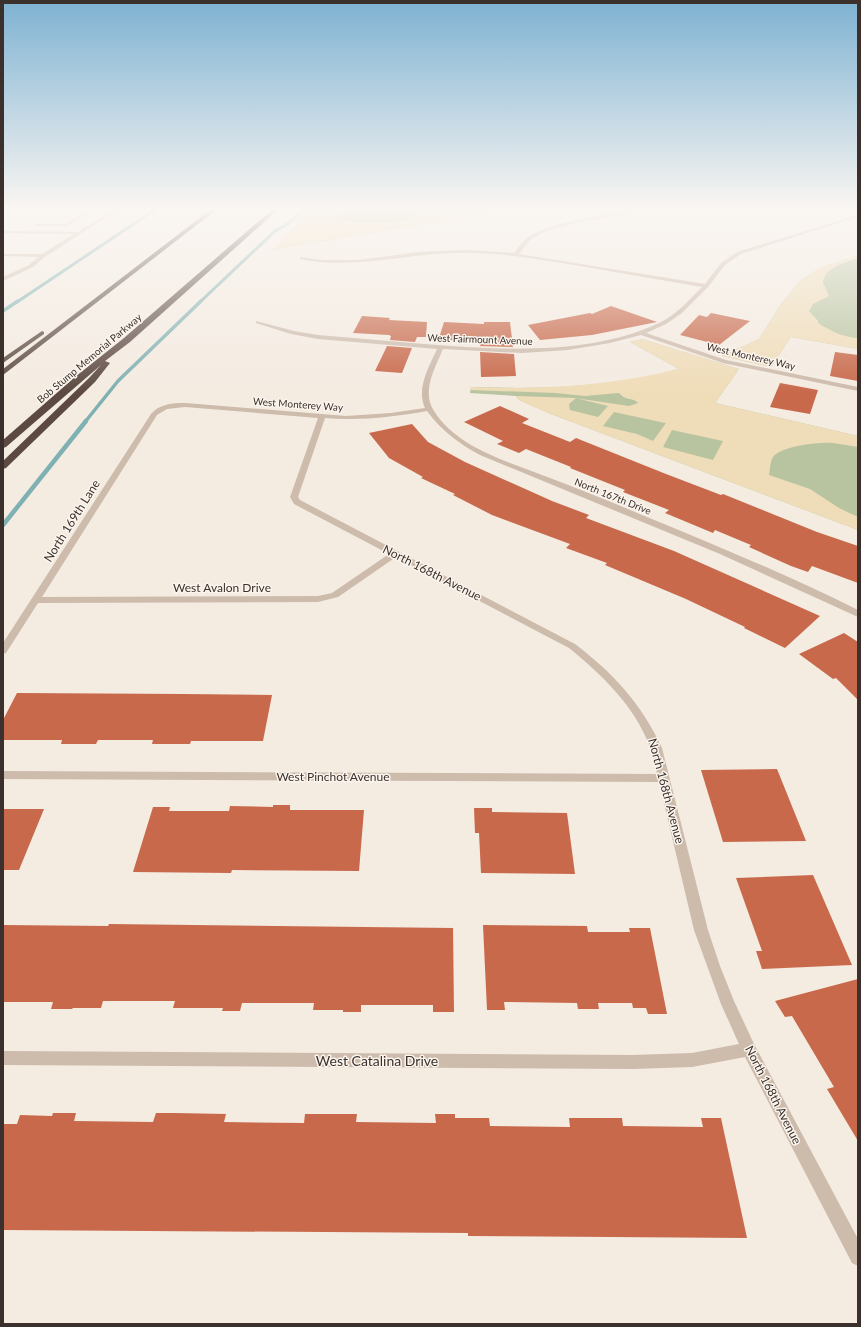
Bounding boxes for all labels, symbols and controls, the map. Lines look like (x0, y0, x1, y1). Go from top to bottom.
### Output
street label: Bob Stump Memorial Parkway (34, 310, 144, 405)
street label: West Fairmount Avenue (427, 331, 533, 347)
street label: West Monterey Way (706, 340, 797, 372)
street label: West Monterey Way (252, 395, 344, 413)
street label: North 167th Drive (573, 475, 653, 517)
street label: North 169th Lane (40, 477, 103, 565)
street label: North 168th Avenue (380, 541, 484, 604)
street label: West Avalon Drive (173, 580, 271, 595)
street label: North 168th Avenue (645, 737, 688, 845)
street label: West Pinchot Avenue (276, 769, 390, 784)
street label: North 168th Avenue (742, 1043, 805, 1147)
street label: West Catalina Drive (316, 1052, 438, 1069)

